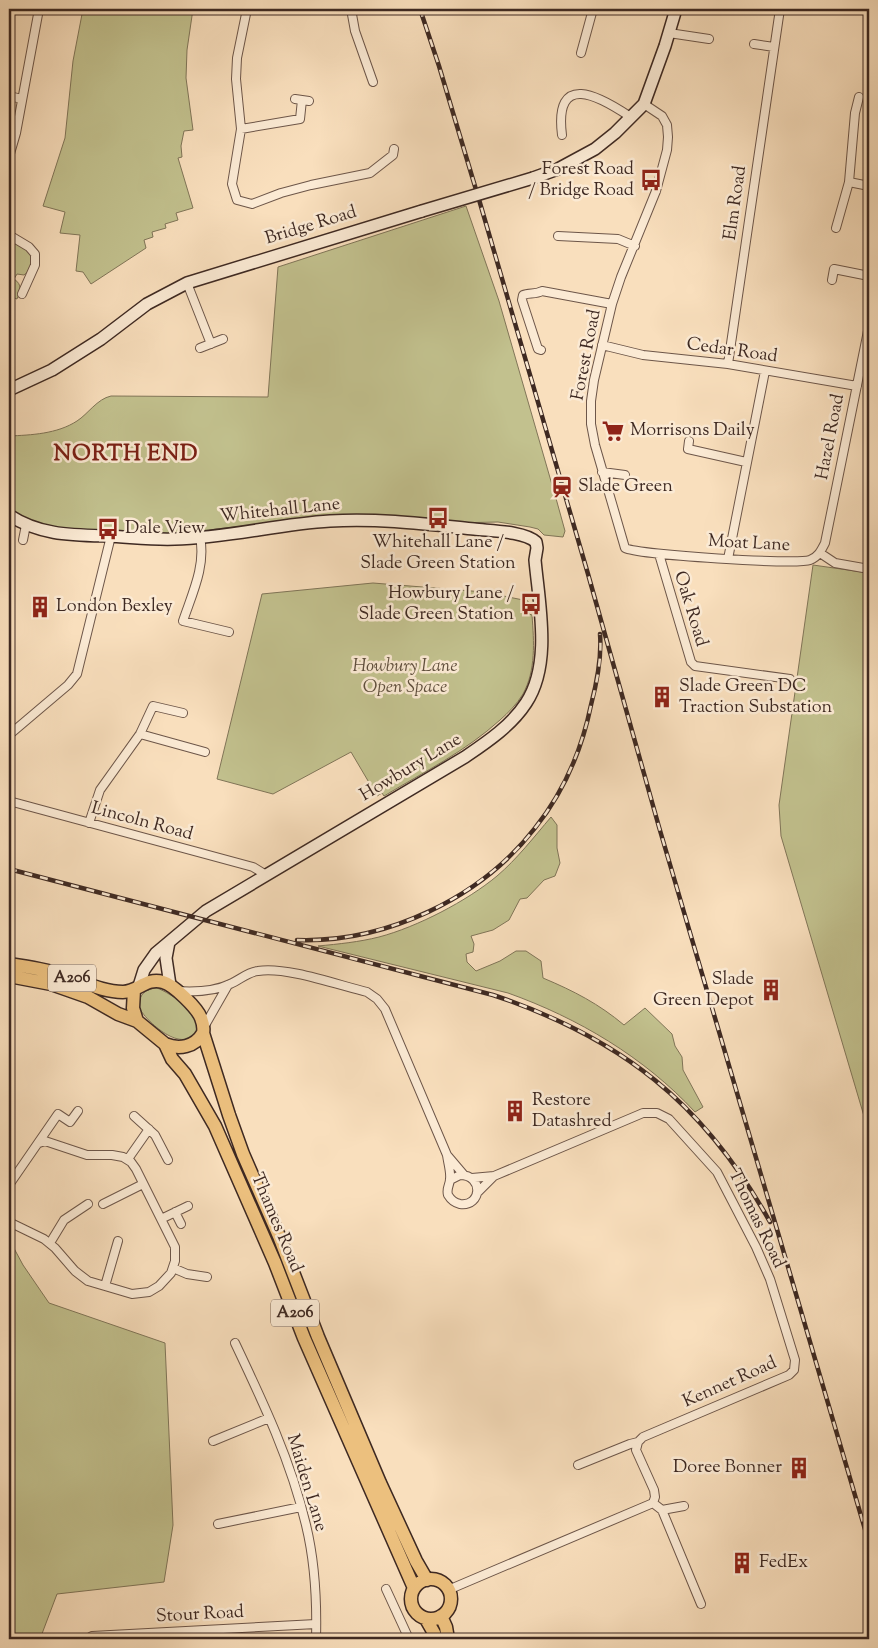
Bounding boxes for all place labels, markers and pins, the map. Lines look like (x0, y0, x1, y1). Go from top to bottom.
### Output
place label: Forest Road / Bridge Road (528, 157, 634, 204)
bus stop icon: Forest Road / Bridge Road (638, 167, 664, 193)
supermarket icon: Morrisons Daily (600, 418, 626, 444)
place label: Morrisons Daily (630, 418, 755, 444)
station icon: Slade Green (549, 474, 575, 500)
place label: Slade Green (578, 474, 673, 500)
bus stop icon: Whitehall Lane / Slade Green Station (425, 505, 451, 531)
bus stop icon: Dale View (95, 516, 121, 542)
place label: Dale View (125, 516, 205, 542)
place label: Whitehall Lane / Slade Green Station (360, 530, 516, 577)
place label: Howbury Lane / Slade Green Station (359, 581, 515, 628)
bus stop icon: Howbury Lane / Slade Green Station (518, 591, 544, 617)
building icon: London Bexley (27, 594, 53, 620)
place label: London Bexley (56, 594, 173, 620)
place label: Slade Green DC Traction Substation (679, 674, 833, 721)
building icon: Slade Green DC Traction Substation (649, 684, 675, 710)
place label: Slade Green Depot (653, 967, 754, 1014)
building icon: Slade Green Depot (758, 977, 784, 1003)
place label: Restore Datashred (532, 1088, 612, 1135)
building icon: Restore Datashred (502, 1098, 528, 1124)
place label: Doree Bonner (673, 1455, 782, 1481)
building icon: Doree Bonner (786, 1455, 812, 1481)
building icon: FedEx (729, 1550, 755, 1576)
place label: FedEx (759, 1550, 808, 1576)

